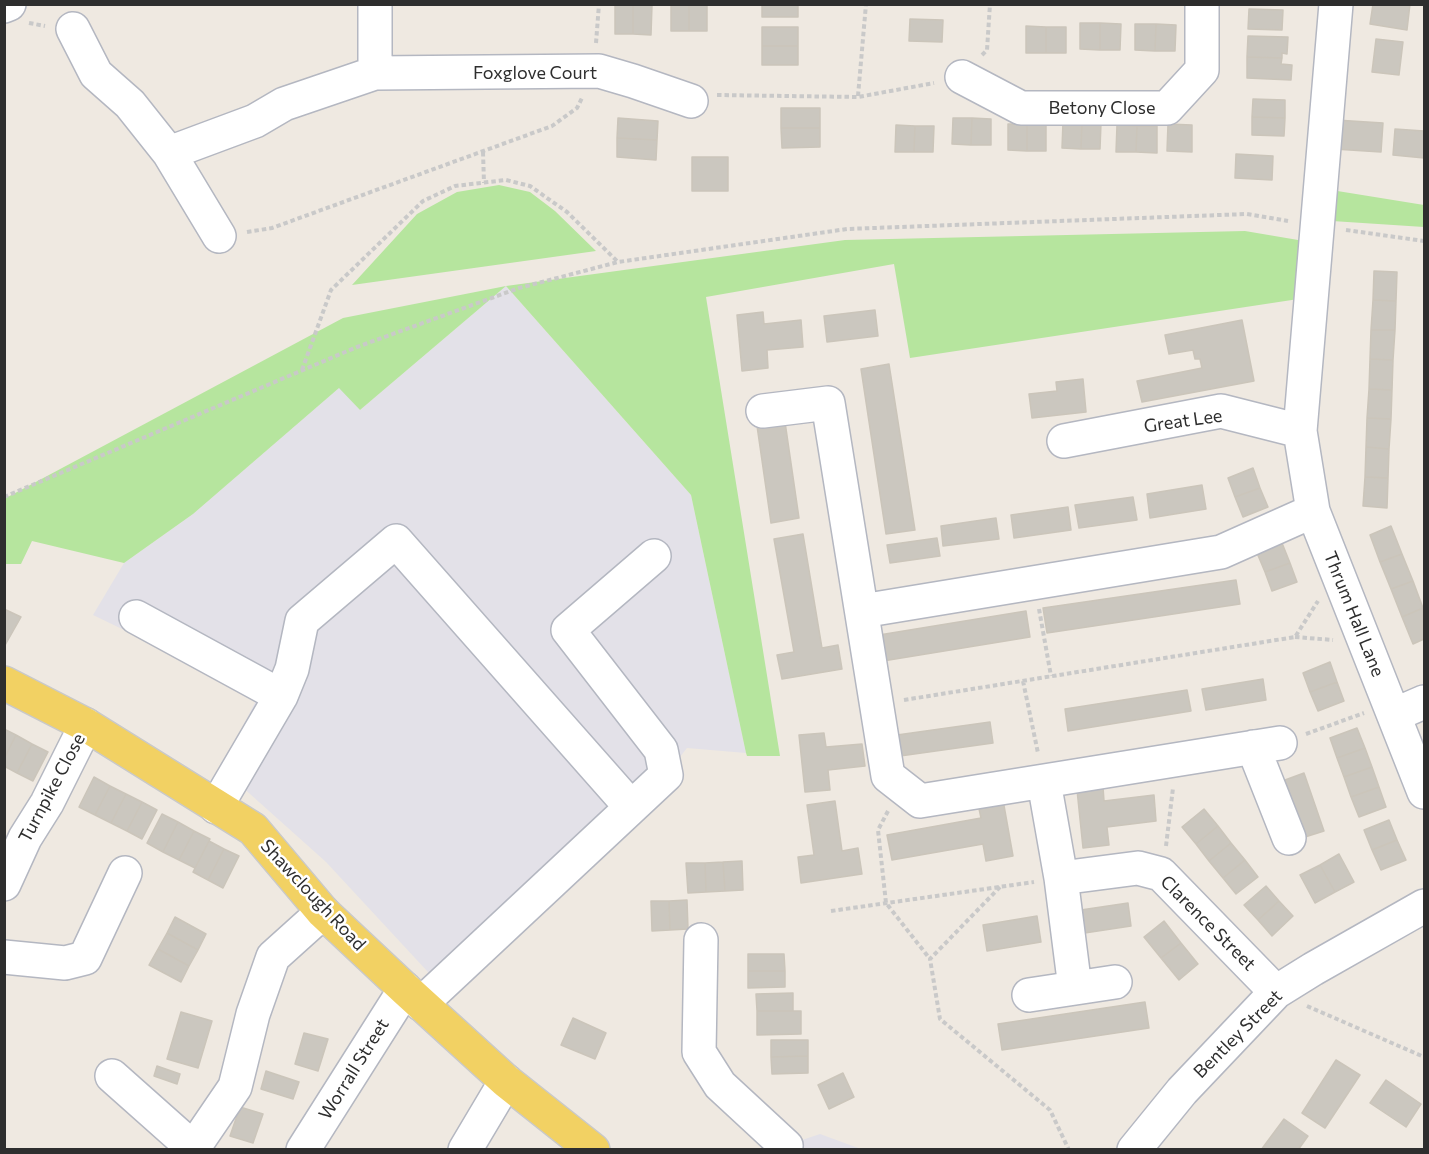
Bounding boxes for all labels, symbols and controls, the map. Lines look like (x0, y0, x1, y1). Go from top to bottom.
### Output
street label: Foxglove Court (473, 62, 597, 84)
street label: Betony Close (1048, 97, 1156, 119)
street label: Great Lee (1142, 405, 1224, 437)
street label: Thrum Hall Lane (1319, 548, 1389, 680)
street label: Turnpike Close (14, 730, 90, 846)
street label: Shawclough Road (256, 835, 370, 955)
street label: Clarence Street (1156, 871, 1260, 975)
street label: Bentley Street (1189, 985, 1287, 1083)
street label: Worrall Street (314, 1015, 394, 1123)

